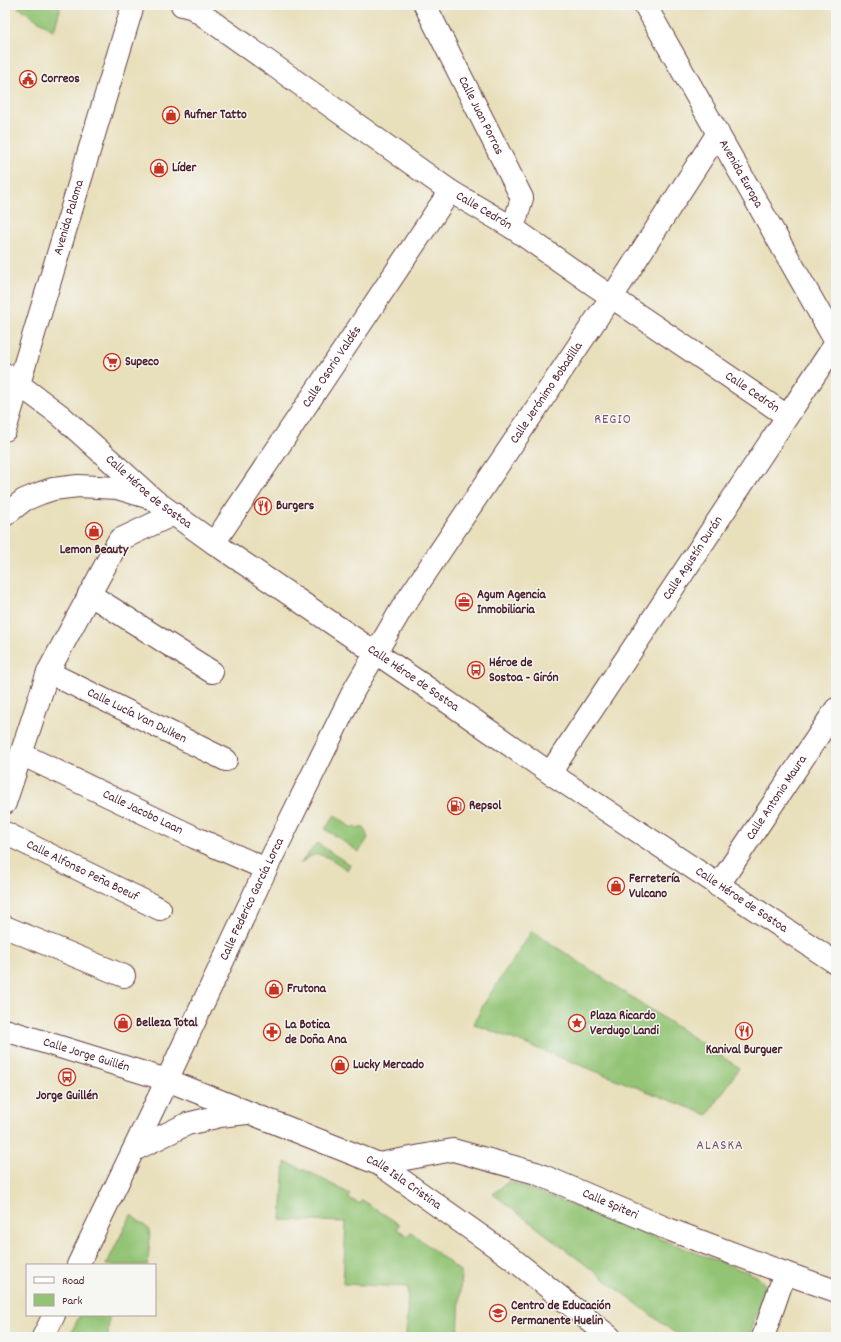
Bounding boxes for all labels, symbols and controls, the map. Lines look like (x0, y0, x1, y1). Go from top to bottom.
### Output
public building icon: Correos (18, 69, 38, 89)
place label: Correos (41, 70, 80, 89)
street label: Calle Juan Porras (453, 73, 508, 158)
shop icon: Rufner Tatto (161, 105, 181, 125)
place label: Rufner Tatto (184, 106, 247, 125)
street label: Avenida Europa (714, 136, 768, 212)
shop icon: Líder (149, 158, 169, 178)
place label: Líder (172, 159, 198, 178)
street label: Avenida Paloma (49, 177, 90, 257)
street label: Calle Cedrón (452, 187, 515, 235)
street label: Calle Osorio Valdés (298, 322, 366, 412)
street label: Calle Jerónimo Bobadilla (505, 337, 588, 448)
supermarket icon: Supeco (102, 352, 122, 372)
place label: Supeco (125, 353, 159, 372)
street label: Calle Cedrón (721, 367, 783, 418)
district label: REGIO (594, 410, 632, 430)
street label: Calle Héroe de Sostoa (101, 451, 196, 534)
restaurant icon: Burgers (253, 496, 273, 516)
place label: Burgers (276, 497, 315, 516)
street label: Calle Agustín Durán (658, 512, 728, 604)
shop icon: Lemon Beauty (84, 521, 104, 541)
place label: Lemon Beauty (60, 541, 129, 560)
place label: Agum Agencia Inmobiliaria (477, 586, 546, 620)
office icon: Agum Agencia Inmobiliaria (454, 592, 474, 612)
street label: Calle Héroe de Sostoa (363, 640, 464, 717)
place label: Héroe de Sostoa - Girón (489, 654, 559, 688)
bus stop icon: Héroe de Sostoa - Girón (466, 660, 486, 680)
street label: Calle Lucía Van Dulken (84, 683, 190, 749)
street label: Calle Antonio Maura (742, 751, 813, 844)
street label: Calle Jacobo Laan (99, 785, 186, 840)
fuel station icon: Repsol (446, 796, 466, 816)
place label: Repsol (469, 797, 502, 816)
street label: Calle Federico García Lorca (215, 834, 290, 964)
street label: Calle Alfonso Peña Boeuf (23, 835, 142, 907)
street label: Calle Héroe de Sostoa (691, 862, 792, 938)
place label: Ferretería Vulcano (629, 870, 681, 904)
shop icon: Ferretería Vulcano (606, 876, 626, 896)
shop icon: Frutona (264, 979, 284, 999)
place label: Frutona (287, 980, 327, 999)
place label: Plaza Ricardo Verdugo Landi (590, 1007, 659, 1041)
shop icon: Belleza Total (113, 1013, 133, 1033)
place icon: Plaza Ricardo Verdugo Landi (567, 1013, 587, 1033)
place label: Belleza Total (136, 1014, 199, 1033)
place label: La Botica de Doña Ana (285, 1016, 347, 1050)
restaurant icon: Kanival Burguer (734, 1021, 754, 1041)
pharmacy icon: La Botica de Doña Ana (262, 1022, 282, 1042)
street label: Calle Jorge Guillén (41, 1033, 132, 1077)
place label: Kanival Burguer (706, 1041, 783, 1060)
shop icon: Lucky Mercado (330, 1055, 350, 1075)
place label: Lucky Mercado (353, 1056, 424, 1075)
bus stop icon: Jorge Guillén (57, 1067, 77, 1087)
place label: Jorge Guillén (36, 1087, 98, 1106)
district label: ALASKA (696, 1136, 744, 1156)
street label: Calle Isla Cristina (363, 1150, 446, 1215)
street label: Calle Spiteri (579, 1184, 642, 1225)
legend (26, 1264, 156, 1316)
text: Road (62, 1273, 84, 1290)
text: Park (62, 1293, 83, 1310)
place label: Centro de Educación Permanente Huelin (511, 1297, 611, 1331)
school or university icon: Centro de Educación Permanente Huelin (488, 1303, 508, 1323)

